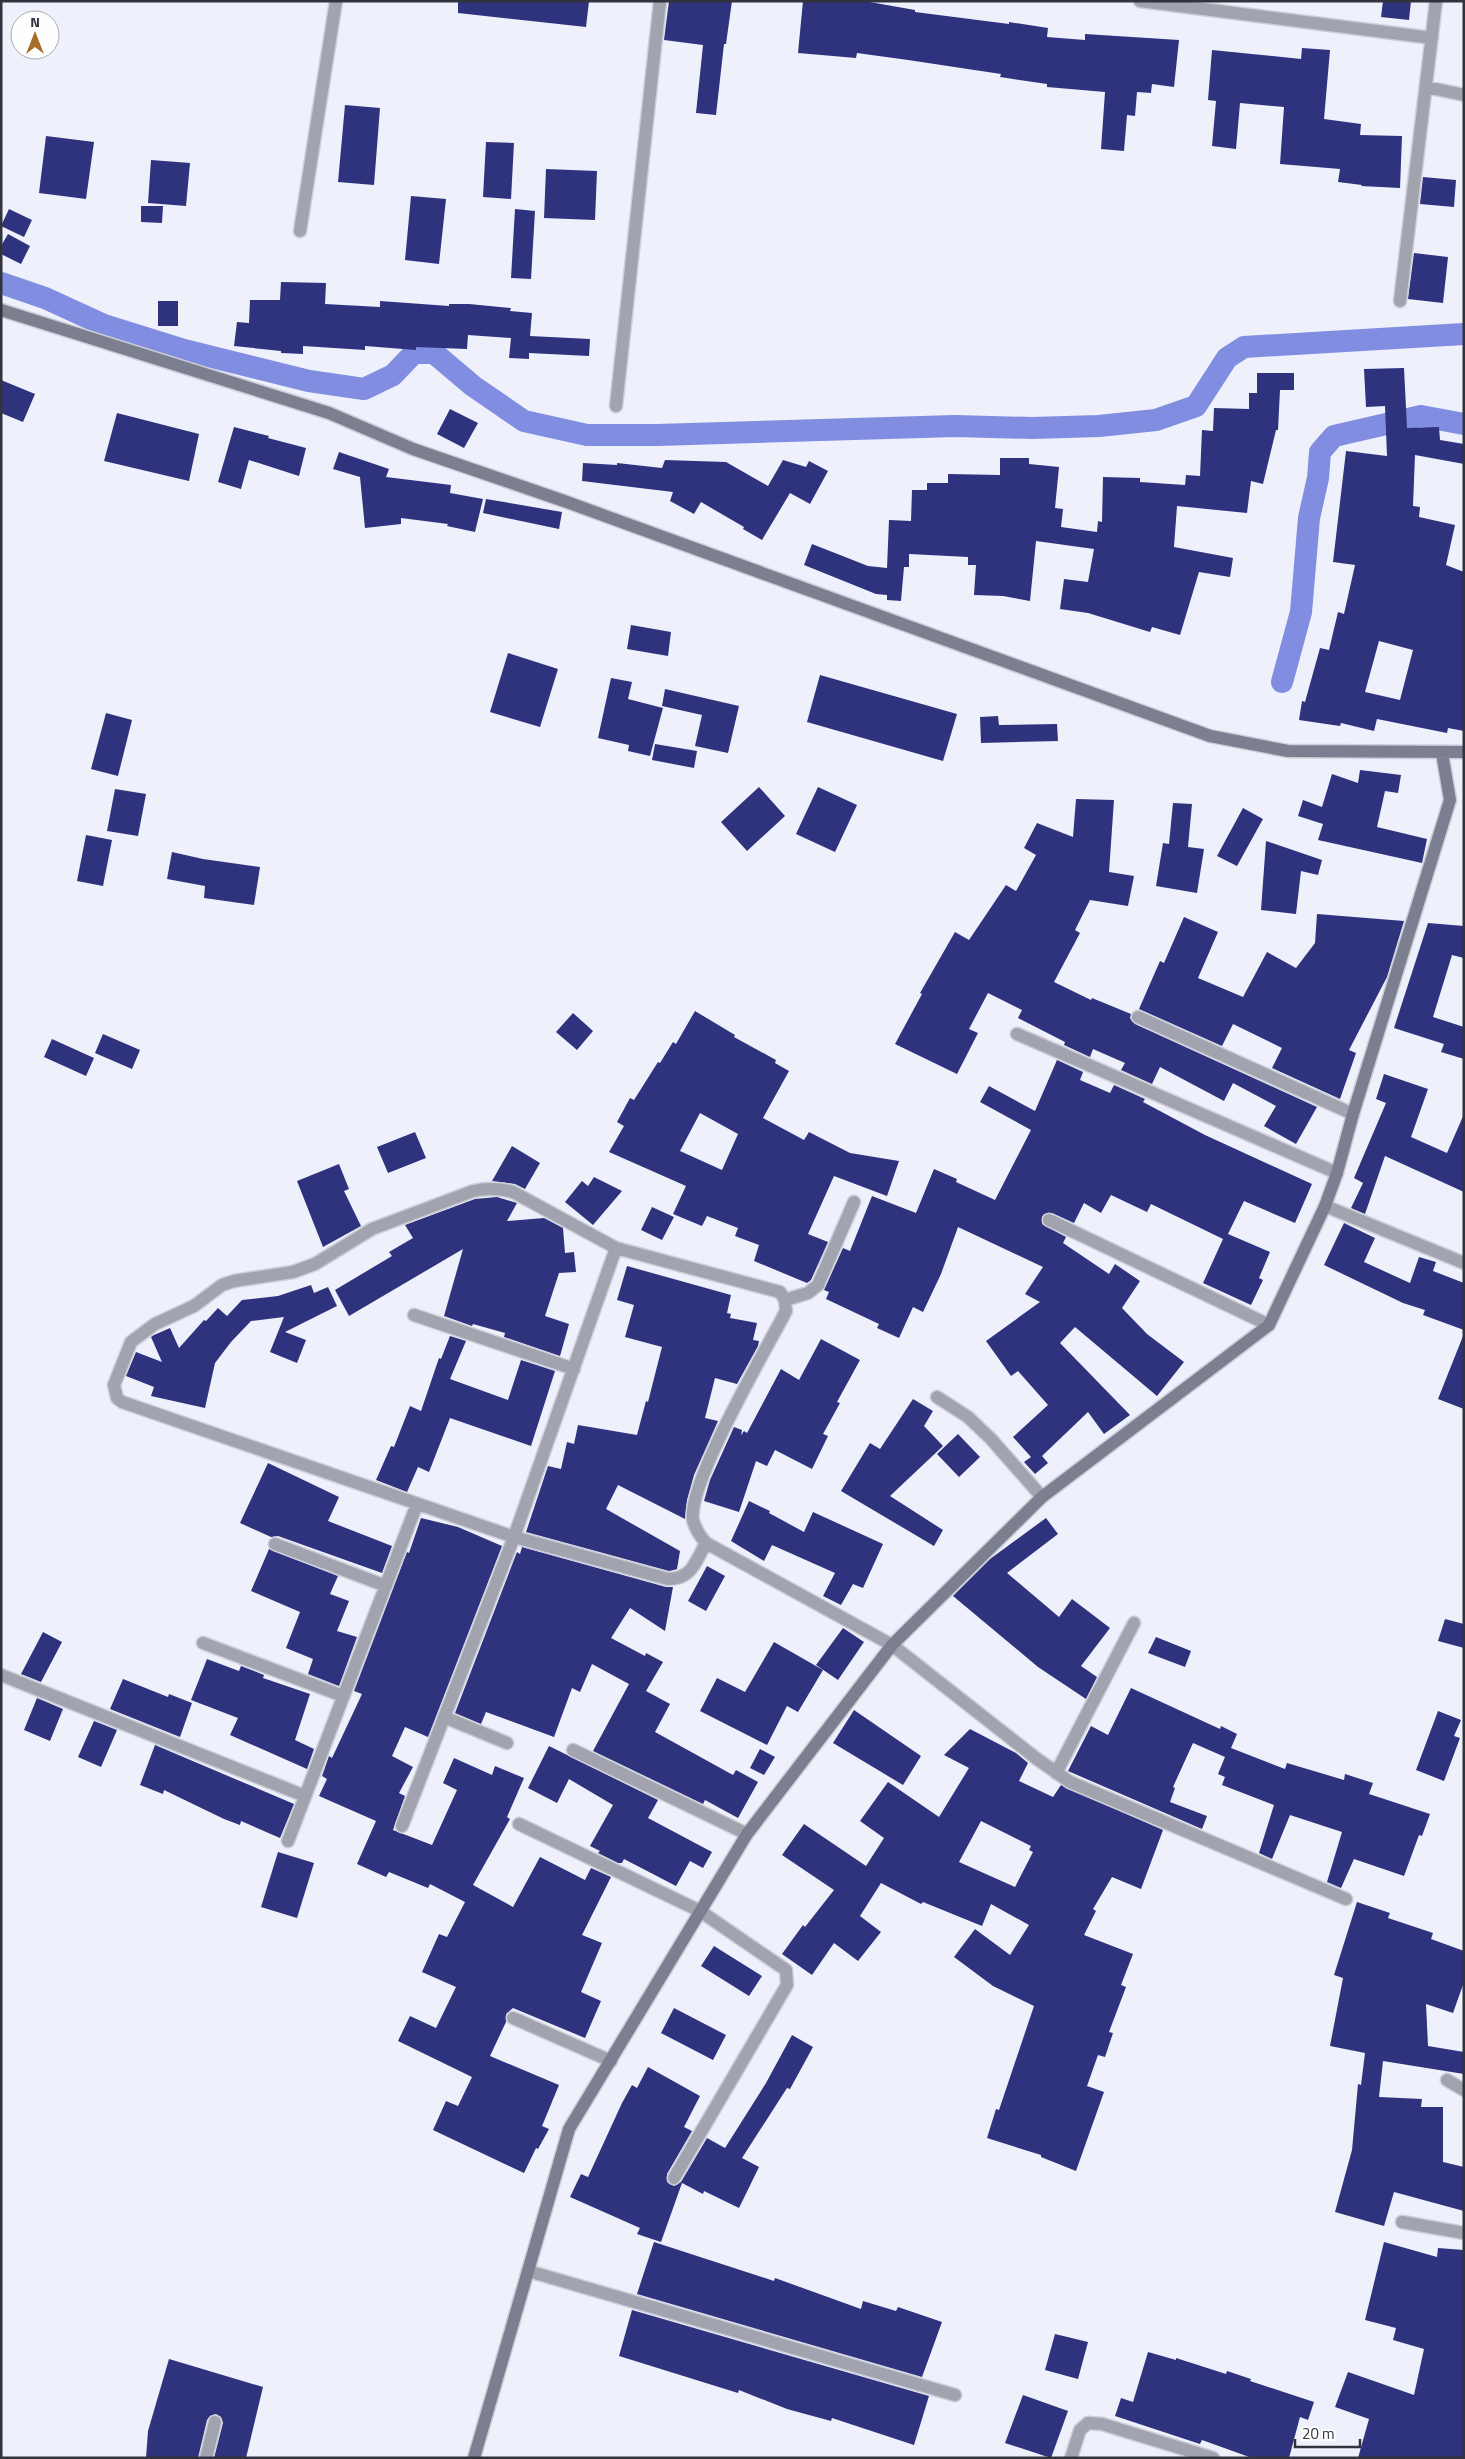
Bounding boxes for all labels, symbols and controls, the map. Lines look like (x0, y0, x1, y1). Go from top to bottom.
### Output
north arrow (10, 10, 60, 60)
text: N (30, 11, 40, 32)
scale bar (1295, 2416, 1360, 2448)
text: 20 m (1302, 2422, 1335, 2445)

